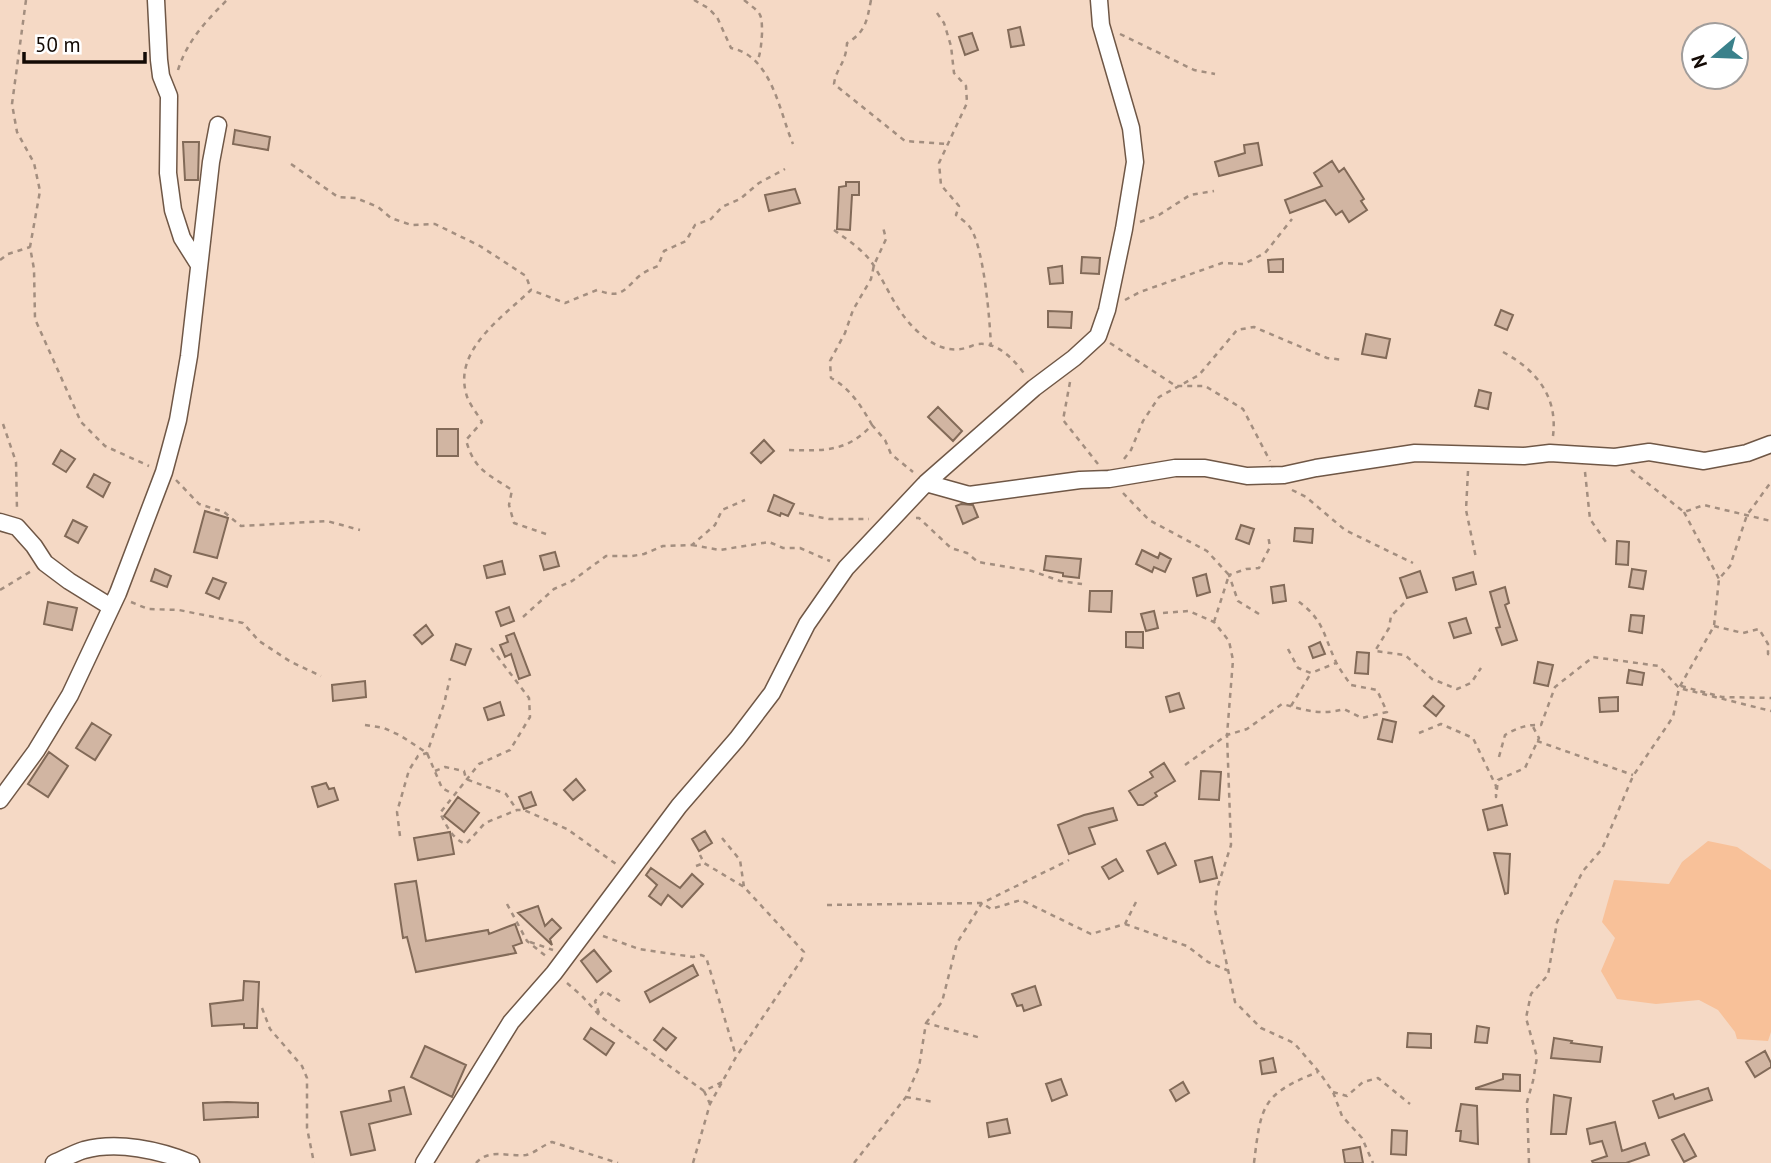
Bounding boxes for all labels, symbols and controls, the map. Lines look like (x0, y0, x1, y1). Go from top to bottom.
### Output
scale bar (24, 21, 145, 65)
north arrow (1680, 21, 1750, 91)
text: 50 m (35, 31, 81, 58)
text: N (1686, 52, 1712, 71)

